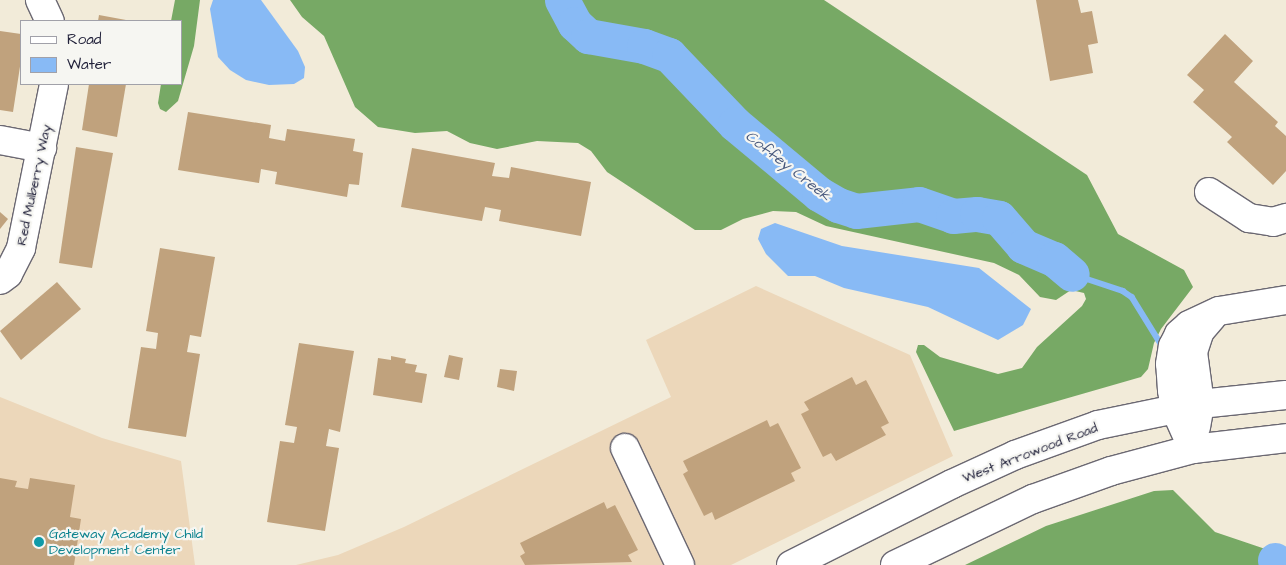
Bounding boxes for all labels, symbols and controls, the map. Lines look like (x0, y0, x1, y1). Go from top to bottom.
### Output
legend (20, 20, 182, 85)
text: Road (67, 29, 101, 50)
text: Water (67, 54, 111, 75)
street label: Red Mulberry Way (13, 123, 55, 247)
water label: Coffey Creek (742, 127, 834, 205)
street label: West Arrowood Road (960, 419, 1100, 487)
place label: Gateway Academy Child Development Center (49, 526, 203, 558)
marker: Gateway Academy Child Development Center (33, 536, 45, 548)

